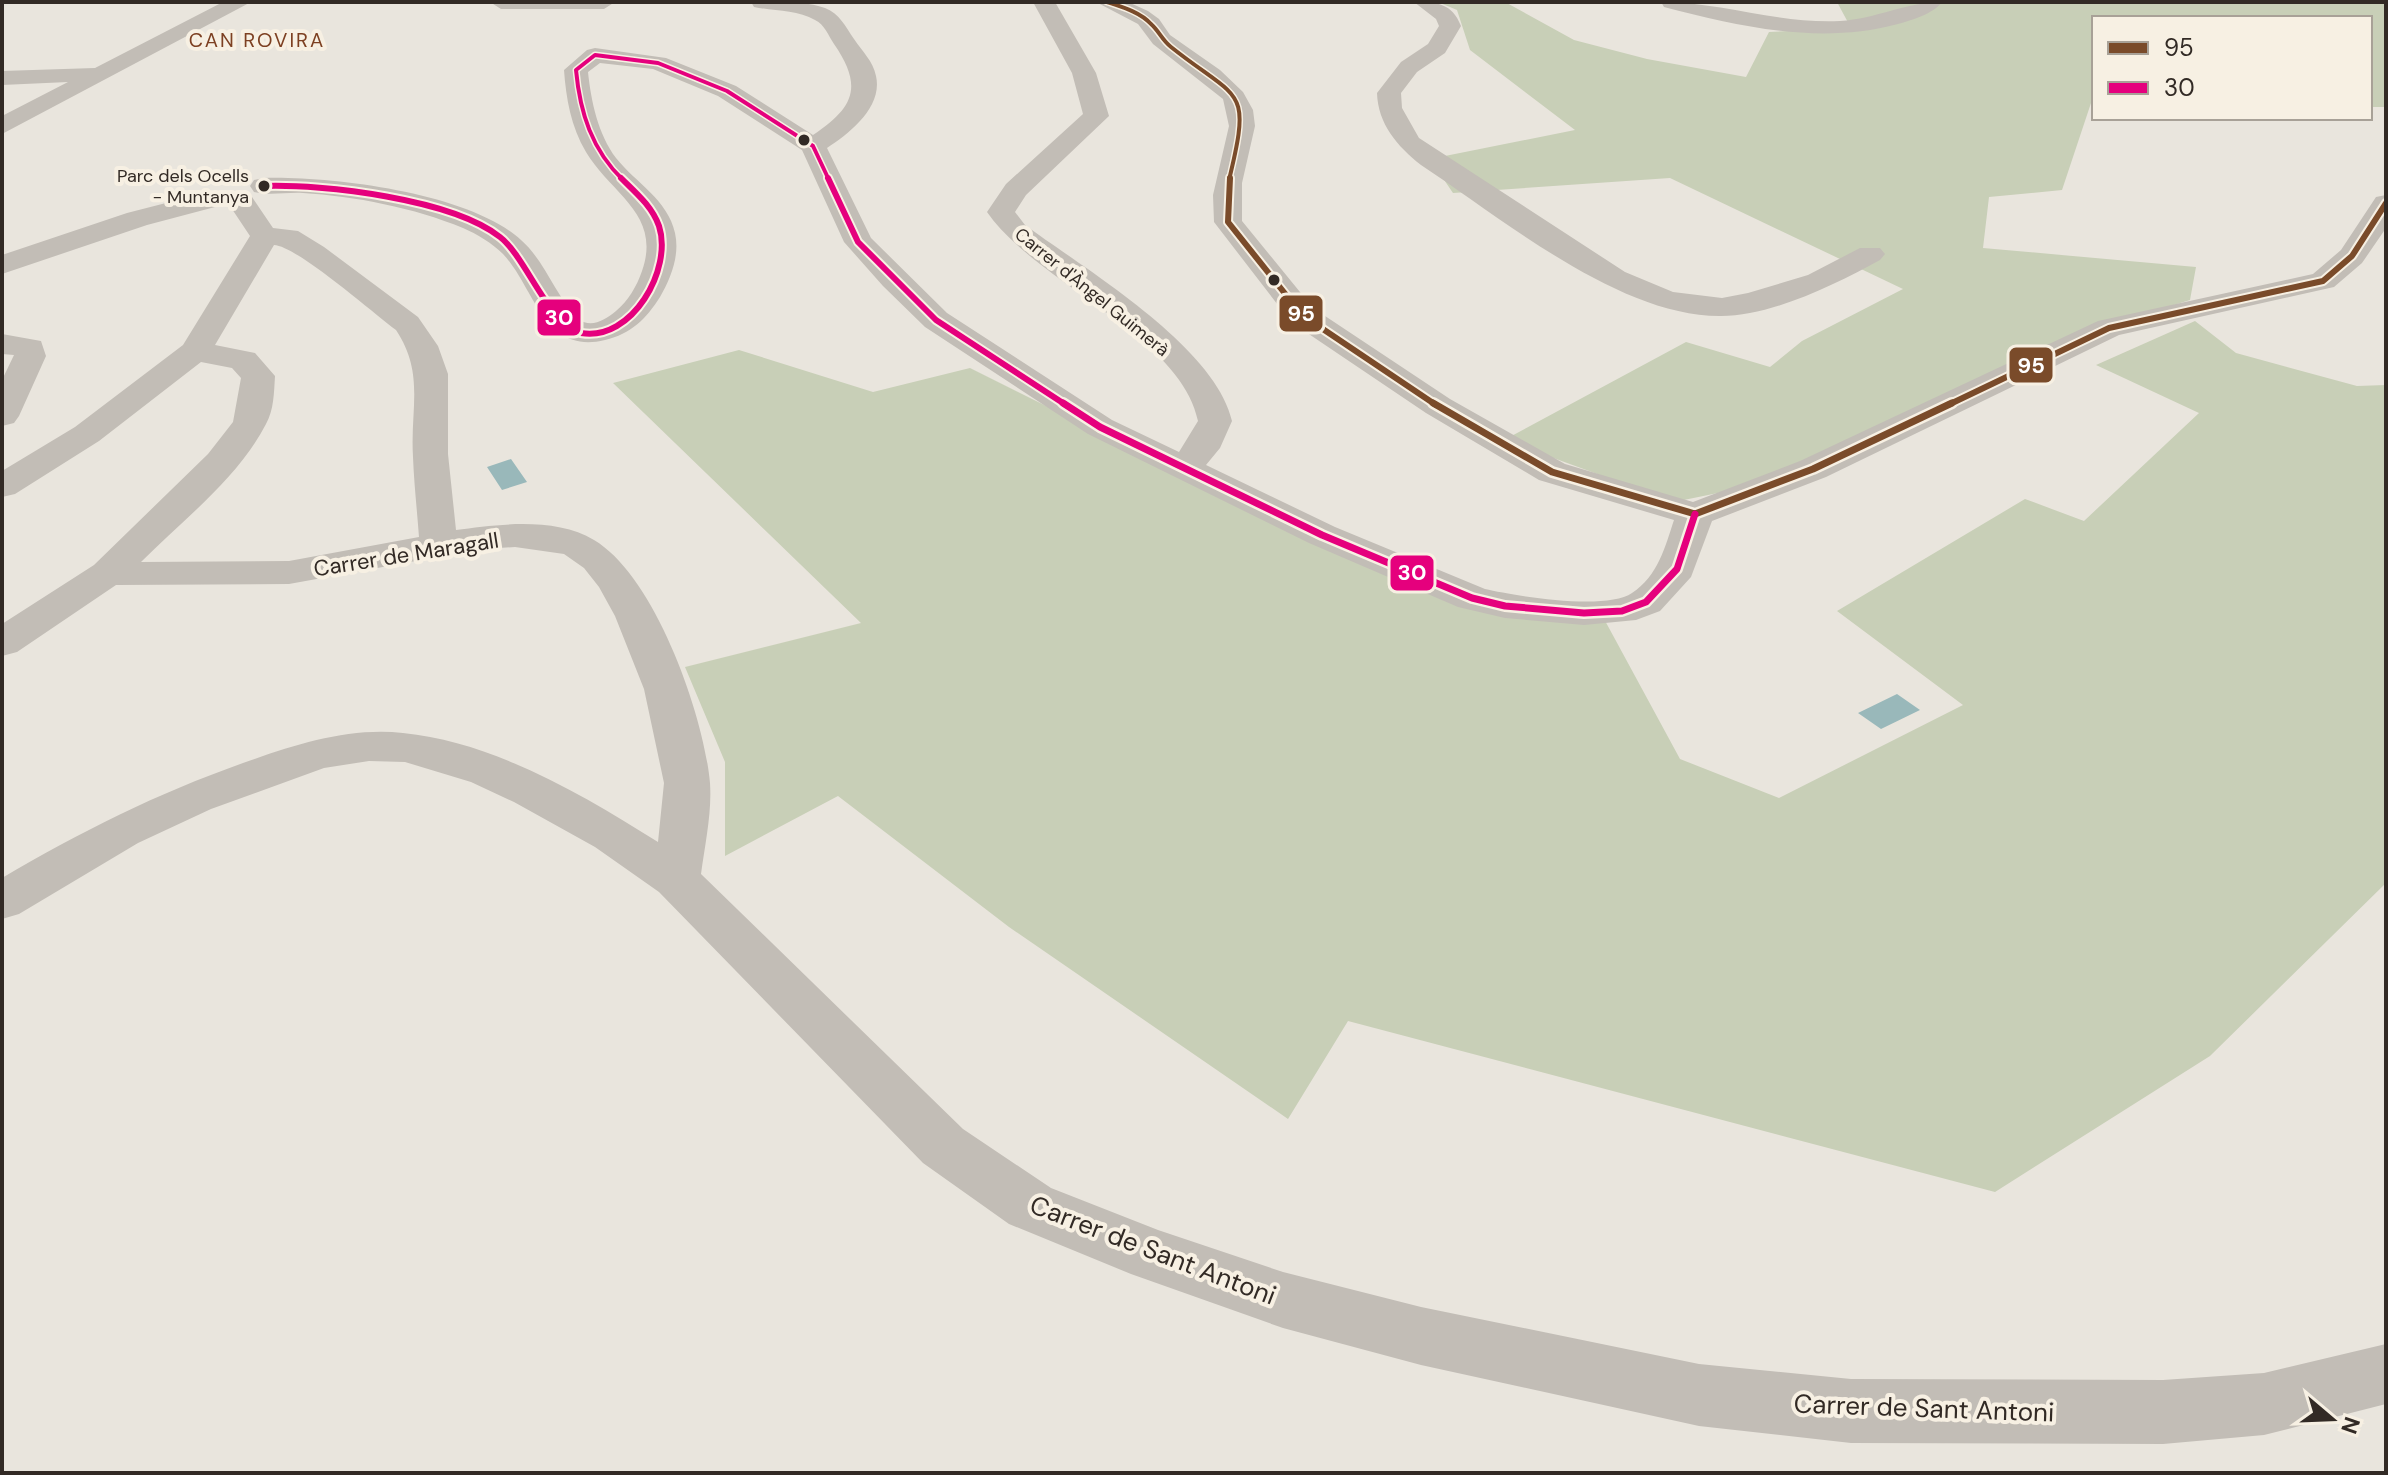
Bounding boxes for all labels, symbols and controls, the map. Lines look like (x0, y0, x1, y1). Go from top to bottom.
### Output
legend (2092, 16, 2372, 120)
district label: CAN ROVIRA (189, 27, 325, 53)
text: 95 (2164, 32, 2194, 63)
text: 30 (2164, 72, 2195, 103)
unlabelled marker (796, 132, 812, 148)
place label: Parc dels Ocells - Muntanya (117, 164, 249, 209)
marker: Parc dels Ocells - Muntanya (256, 178, 272, 194)
street label: Carrer d'Àngel Guimerà (1010, 222, 1174, 362)
unlabelled marker (1266, 272, 1282, 288)
line badge: 95 (1278, 294, 1324, 333)
line badge: 30 (536, 298, 582, 337)
text: 95 (1287, 299, 1315, 328)
text: 30 (545, 303, 573, 332)
line badge: 95 (2008, 346, 2054, 384)
text: 95 (2017, 351, 2045, 380)
street label: Carrer de Maragall (312, 526, 501, 583)
line badge: 30 (1389, 554, 1435, 592)
text: 30 (1398, 558, 1426, 587)
street label: Carrer de Sant Antoni (1025, 1187, 1281, 1313)
north arrow (2292, 1379, 2372, 1459)
street label: Carrer de Sant Antoni (1793, 1386, 2055, 1430)
text: N (2334, 1413, 2367, 1438)

